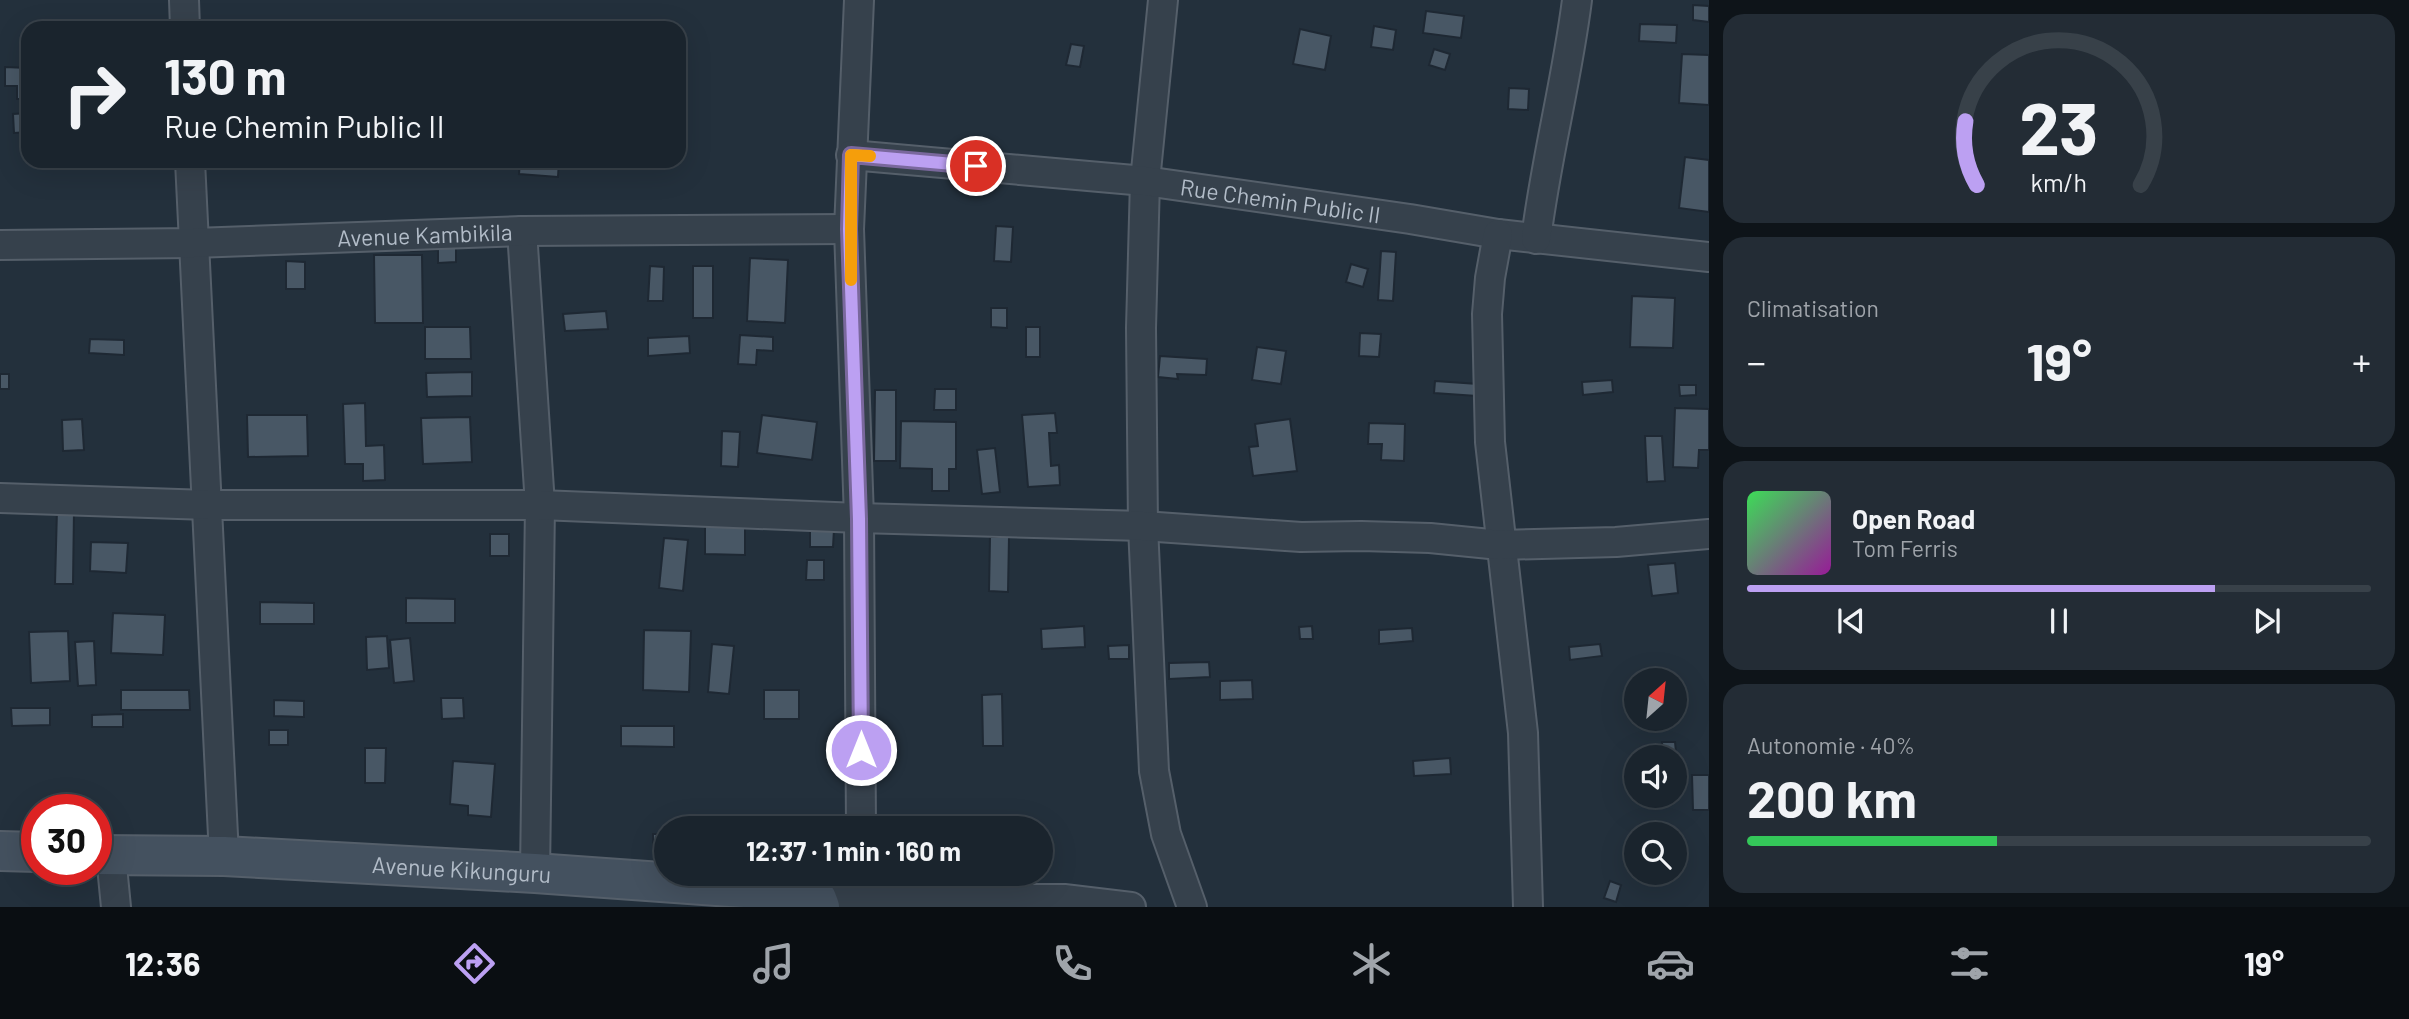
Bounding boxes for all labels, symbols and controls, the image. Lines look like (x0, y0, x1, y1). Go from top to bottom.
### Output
text: 130 m (164, 46, 286, 105)
icon: right (49, 49, 140, 140)
text: 23 (2019, 82, 2099, 170)
text: Rue Chemin Public II (164, 106, 445, 144)
pin (946, 136, 1006, 196)
icon: arrive (957, 147, 995, 185)
text: km/h (2031, 166, 2087, 196)
street label: Rue Chemin Public II (1179, 172, 1382, 229)
street label: Avenue Kambikila (337, 217, 513, 252)
text: Climatisation (1747, 294, 1879, 322)
text: 19° (2026, 329, 2092, 391)
text: − (1747, 338, 1766, 384)
text: + (2352, 338, 2371, 384)
text: Open Road (1852, 503, 1975, 534)
text: Tom Ferris (1852, 534, 1958, 562)
icon: previous (1832, 602, 1870, 640)
icon: pause (2040, 602, 2078, 640)
icon: next (2248, 602, 2286, 640)
north arrow (1624, 668, 1687, 732)
map controls (1624, 668, 1687, 885)
position arrow (824, 713, 898, 787)
text: Autonomie · 40% (1747, 731, 1915, 759)
button: sound (1624, 745, 1687, 808)
text: 200 km (1747, 766, 1917, 828)
speed limit sign: 30 (21, 794, 112, 885)
button: search (1624, 822, 1687, 885)
text: 12:37 · 1 min · 160 m (746, 835, 961, 866)
street label: Avenue Kikunguru (371, 850, 552, 888)
icon: directions (450, 939, 499, 988)
icon: music (749, 939, 798, 988)
icon: phone (1048, 939, 1097, 988)
icon: climate (1347, 939, 1396, 988)
icon: car (1646, 939, 1695, 988)
icon: filters (1945, 939, 1994, 988)
text: 12:36 (125, 944, 200, 982)
text: 19° (2244, 944, 2284, 982)

